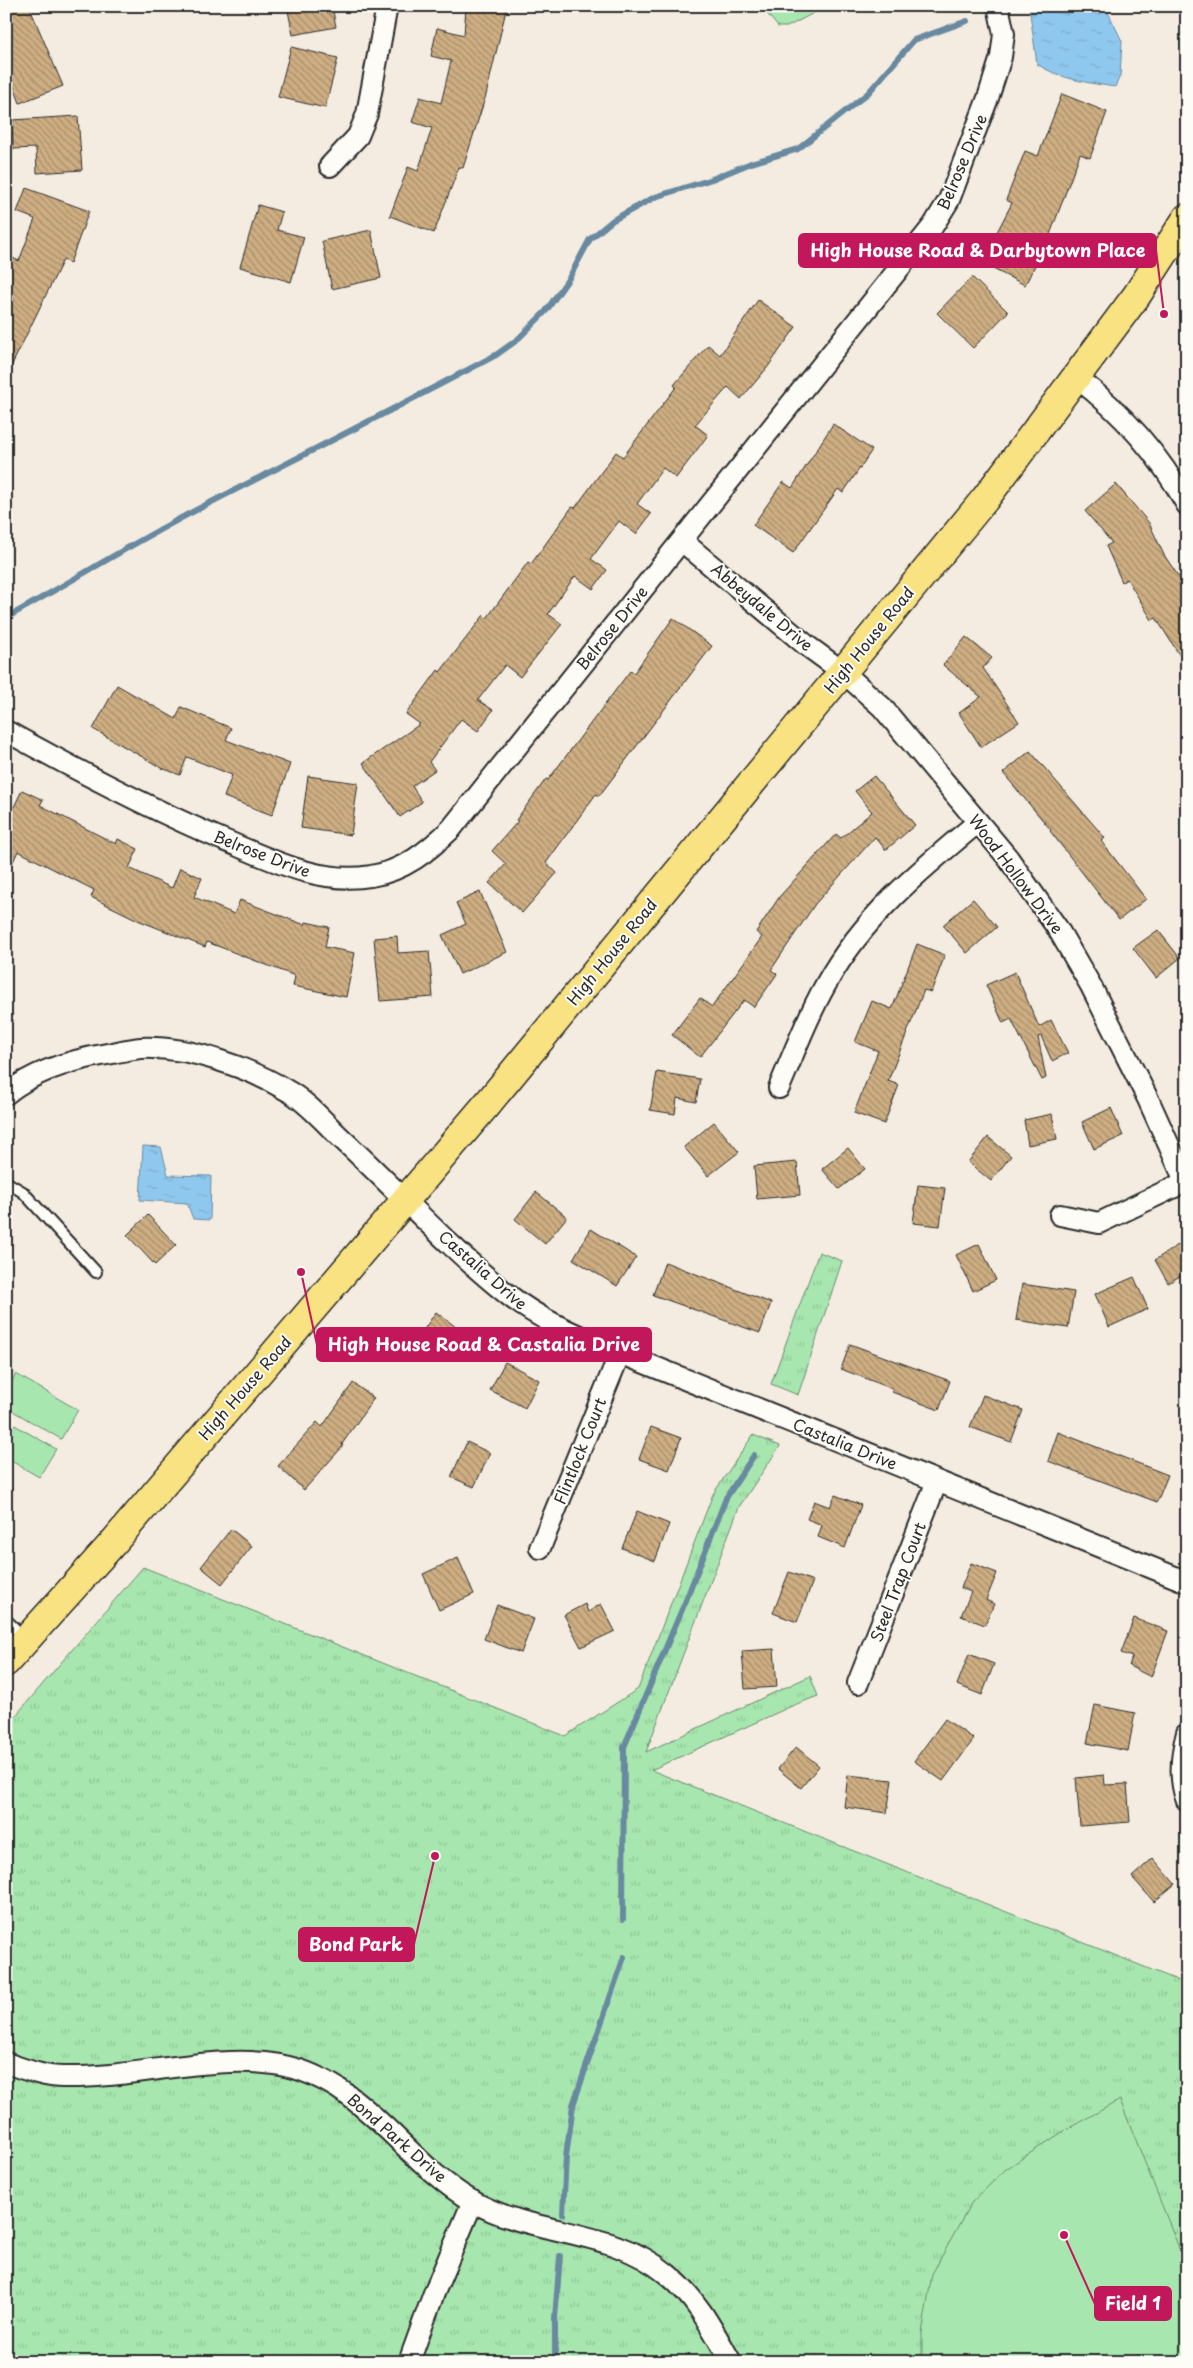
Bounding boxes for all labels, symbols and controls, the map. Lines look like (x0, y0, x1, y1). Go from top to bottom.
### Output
street label: Belrose Drive (930, 110, 992, 213)
callout: High House Road & Darbytown Place (799, 234, 1156, 267)
text: High House Road & Darbytown Place (810, 236, 1146, 263)
street label: Abbeydale Drive (706, 556, 819, 656)
street label: Belrose Drive (570, 580, 653, 675)
street label: High House Road (818, 581, 919, 698)
street label: Wood Hollow Drive (964, 809, 1070, 938)
street label: Belrose Drive (210, 824, 314, 883)
street label: High House Road (561, 893, 662, 1010)
street label: Castalia Drive (434, 1224, 533, 1315)
callout: High House Road & Castalia Drive (317, 1328, 651, 1361)
street label: High House Road (192, 1330, 296, 1445)
text: High House Road & Castalia Drive (328, 1330, 640, 1357)
street label: Flintlock Court (547, 1393, 612, 1508)
street label: Castalia Drive (790, 1411, 901, 1475)
street label: Steel Trap Court (863, 1518, 931, 1645)
callout: Bond Park (299, 1928, 414, 1961)
text: Bond Park (309, 1930, 403, 1957)
street label: Bond Park Drive (343, 2087, 453, 2187)
callout: Field 1 (1095, 2287, 1171, 2320)
text: Field 1 (1105, 2289, 1161, 2316)

